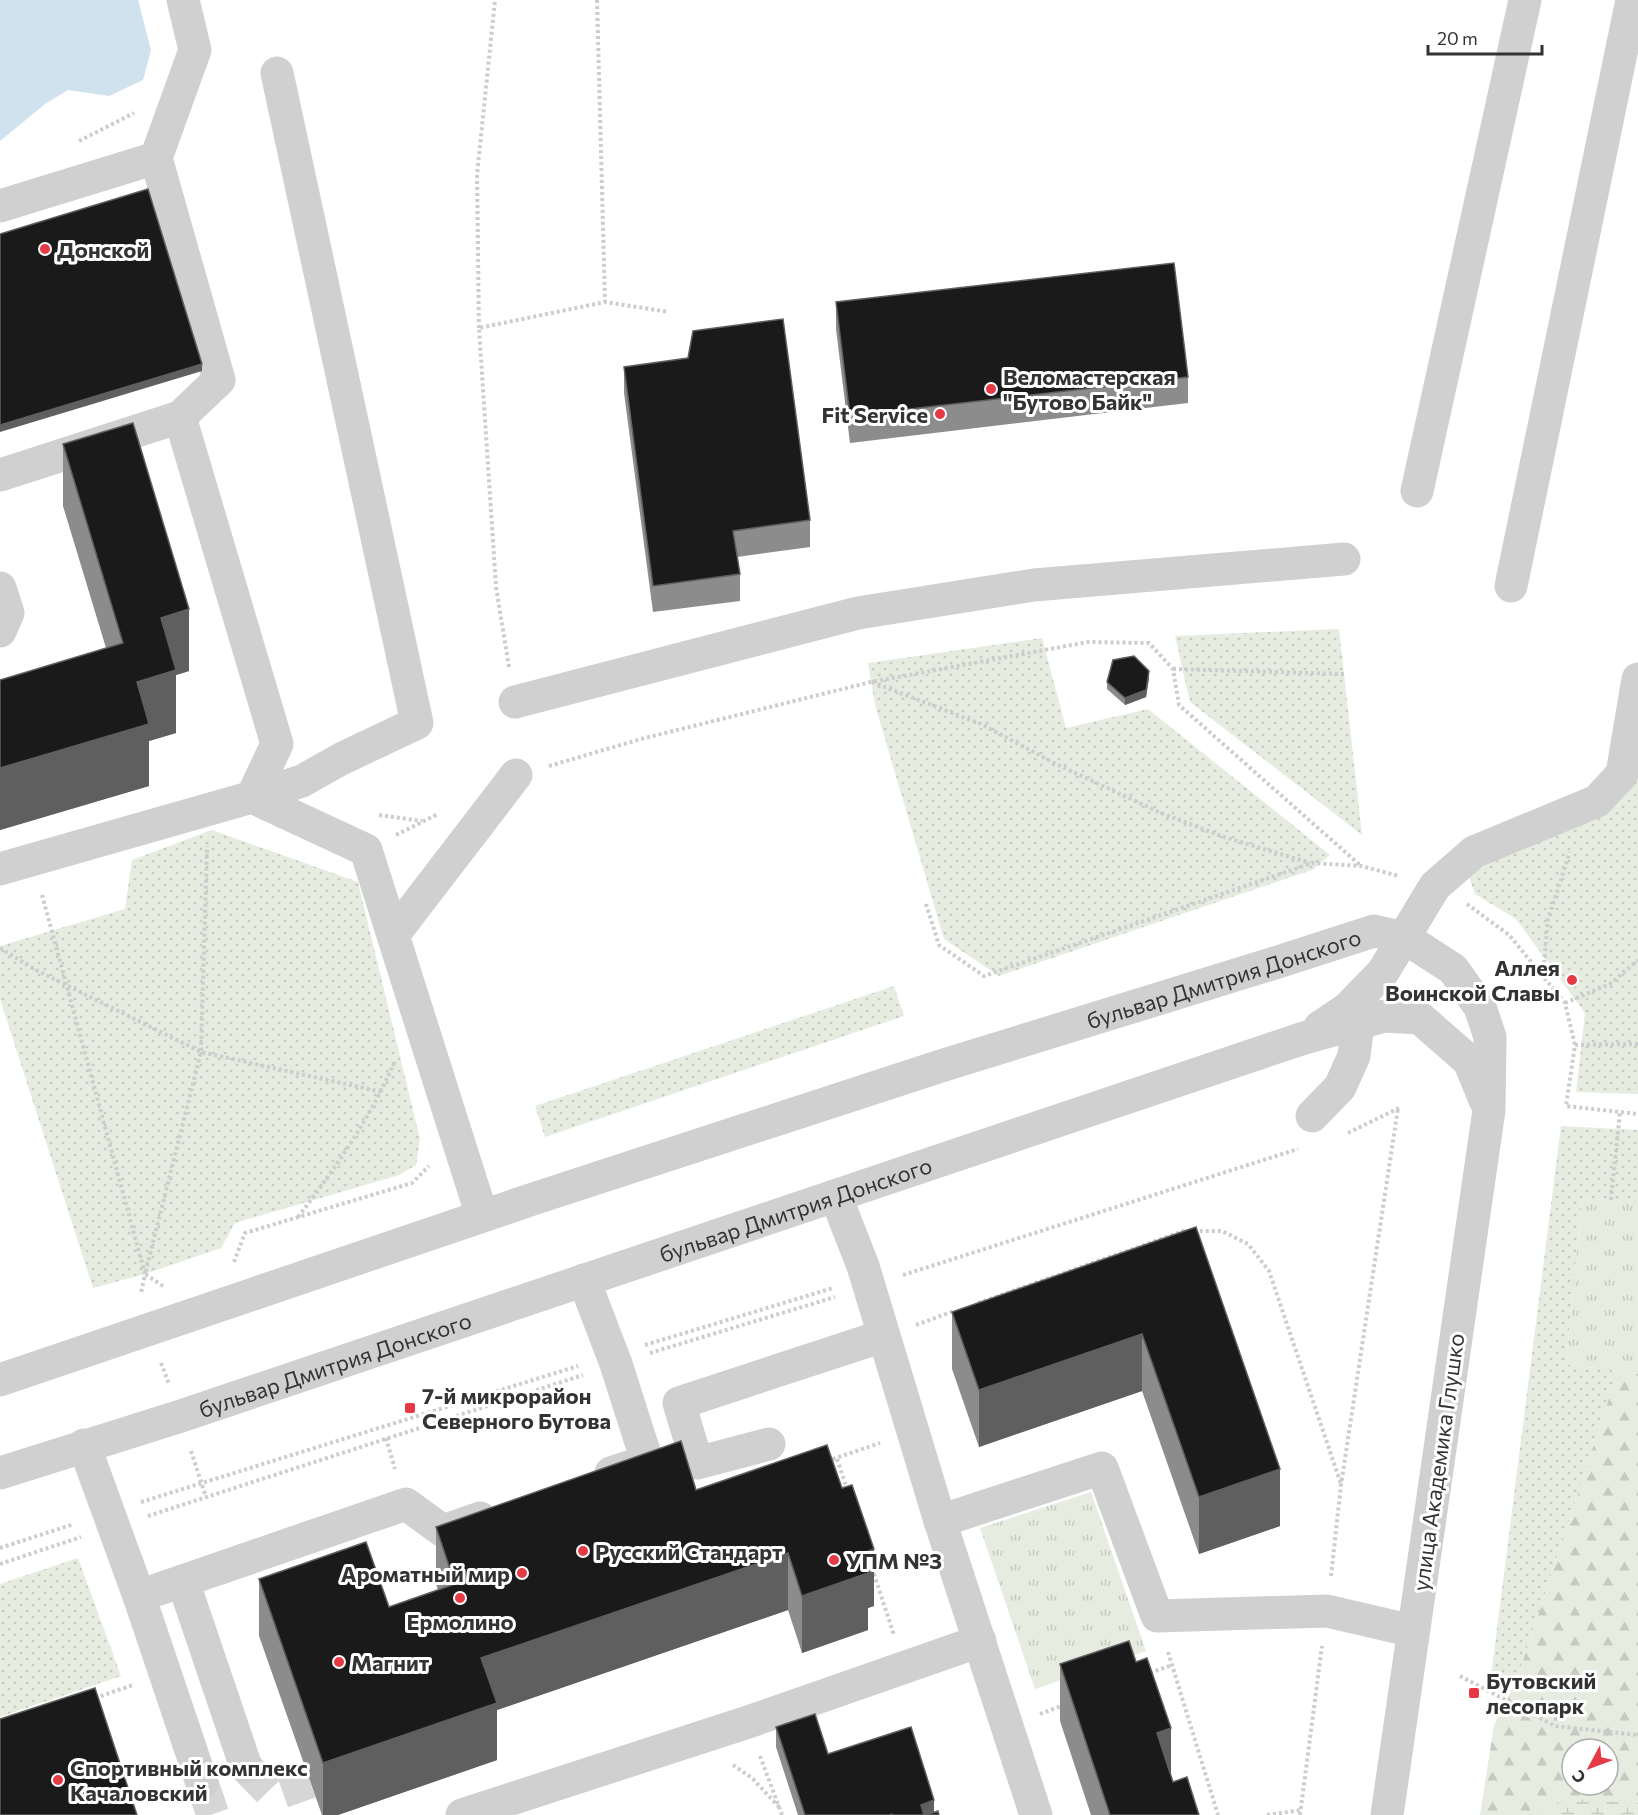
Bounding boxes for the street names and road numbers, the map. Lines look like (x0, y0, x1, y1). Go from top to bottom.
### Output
street label: бульвар Дмитрия Донского (1083, 923, 1364, 1034)
street label: бульвар Дмитрия Донского (656, 1151, 935, 1268)
street label: бульвар Дмитрия Донского (195, 1306, 475, 1423)
street label: улица Академика Глушко (1407, 1331, 1469, 1593)

